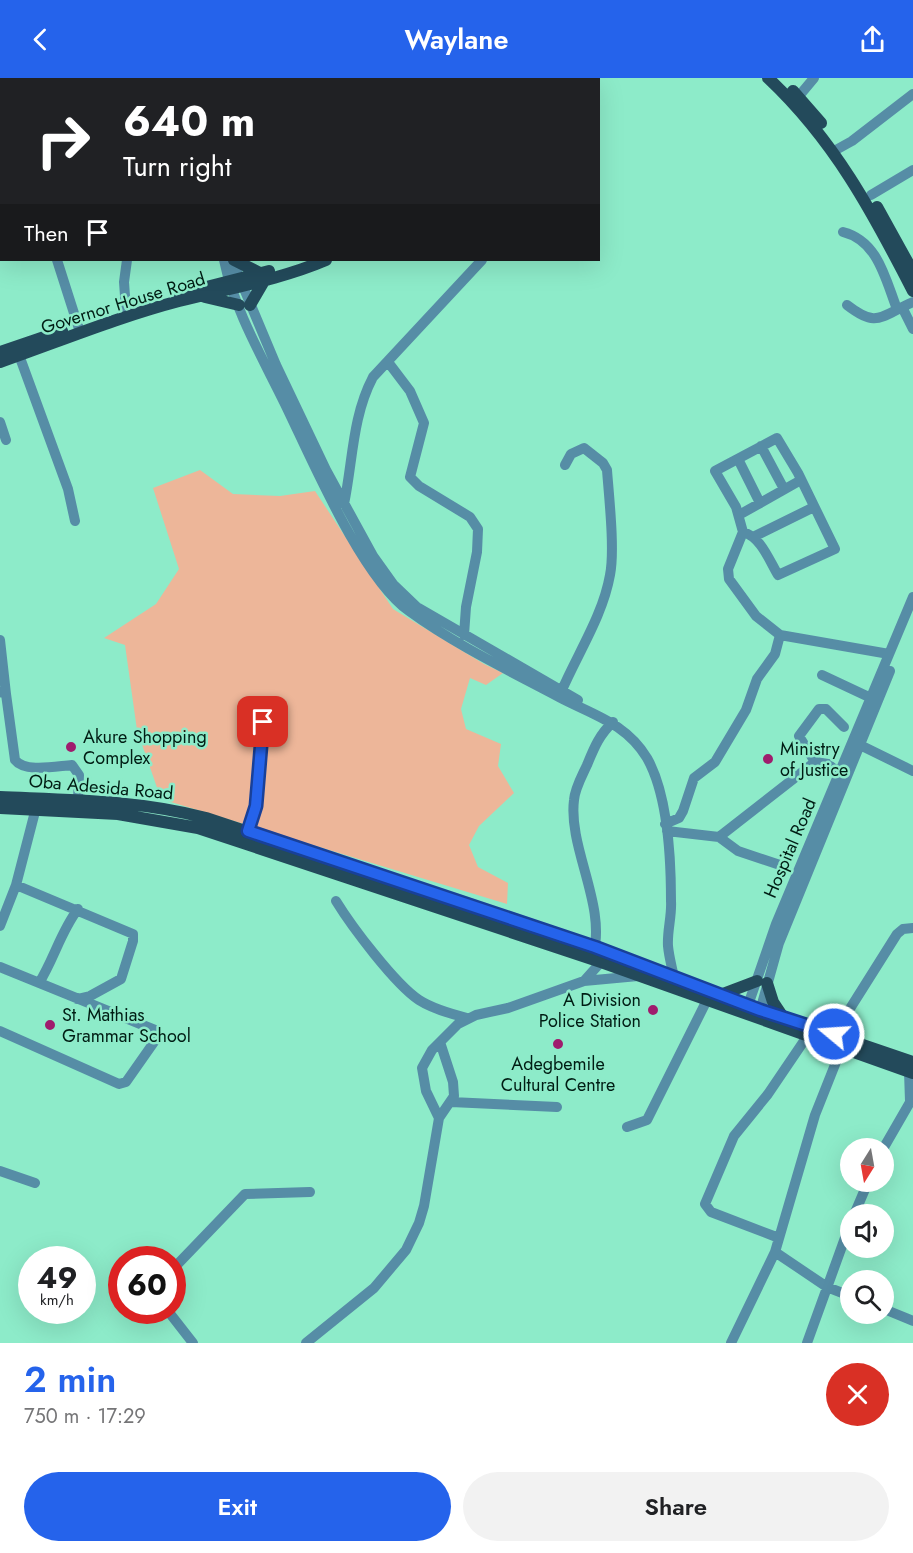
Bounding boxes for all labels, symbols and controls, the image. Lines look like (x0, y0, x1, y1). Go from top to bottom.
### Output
text: Waylane (405, 20, 508, 59)
icon: back (24, 23, 57, 56)
icon: share (856, 23, 889, 56)
text: 640 m (123, 91, 255, 152)
icon: right (24, 102, 102, 180)
text: Turn right (123, 147, 231, 186)
icon: arrive (81, 216, 114, 249)
text: Then (24, 217, 69, 249)
street label: Governor House Road (38, 266, 208, 340)
pin (237, 696, 288, 747)
icon: arrive (246, 705, 279, 738)
place label: Akure Shopping Complex (83, 724, 207, 771)
place label: Ministry of Justice (780, 736, 848, 783)
marker: Akure Shopping Complex (64, 740, 78, 754)
marker: Ministry of Justice (761, 752, 775, 766)
street label: Oba Adesida Road (28, 768, 174, 806)
street label: Hospital Road (757, 794, 823, 902)
place label: A Division Police Station (539, 987, 641, 1034)
place label: St. Mathias Grammar School (62, 1002, 191, 1049)
position arrow (802, 1002, 866, 1066)
marker: A Division Police Station (646, 1003, 660, 1017)
marker: St. Mathias Grammar School (43, 1018, 57, 1032)
marker: Adegbemile Cultural Centre (551, 1037, 565, 1051)
place label: Adegbemile Cultural Centre (501, 1051, 615, 1098)
north arrow (840, 1138, 894, 1192)
map controls (840, 1138, 894, 1324)
button: sound (840, 1204, 894, 1258)
speed limit sign: 60 (108, 1246, 186, 1324)
text: 49 (36, 1256, 78, 1299)
button: search (840, 1270, 894, 1324)
text: km/h (40, 1289, 74, 1311)
text: 2 min (24, 1353, 116, 1405)
button: close (826, 1363, 889, 1426)
text: 750 m · 17:29 (24, 1402, 146, 1431)
button: Exit (24, 1472, 451, 1541)
button: Share (463, 1472, 889, 1541)

